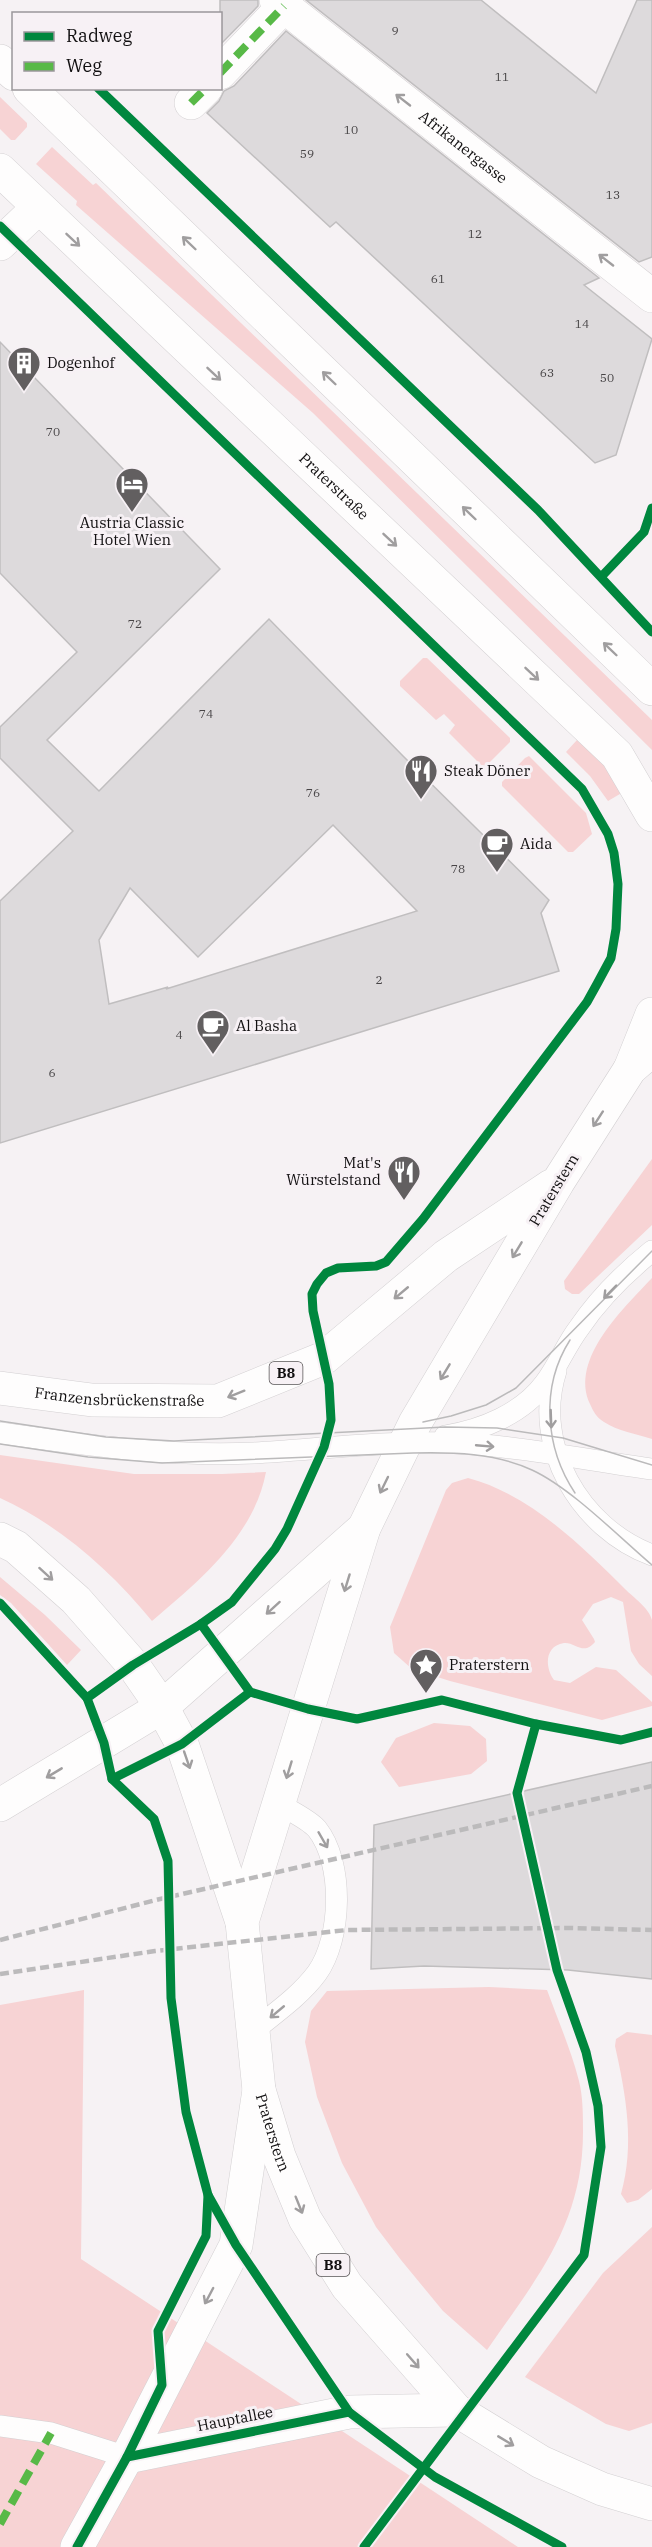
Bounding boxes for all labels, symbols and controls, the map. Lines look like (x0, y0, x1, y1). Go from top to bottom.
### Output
legend (12, 12, 222, 90)
house number: 9 (391, 23, 399, 38)
text: Radweg (66, 24, 132, 47)
text: Weg (66, 54, 102, 77)
house number: 11 (495, 69, 509, 84)
one-way arrow (395, 94, 411, 107)
street label: Afrikanergasse (415, 106, 511, 187)
house number: 10 (344, 122, 358, 137)
house number: 59 (300, 146, 314, 161)
house number: 13 (606, 187, 620, 202)
house number: 12 (468, 226, 482, 241)
one-way arrow (65, 233, 80, 247)
one-way arrow (181, 235, 196, 250)
one-way arrow (598, 253, 614, 266)
house number: 61 (431, 271, 445, 286)
house number: 14 (575, 316, 589, 331)
building icon: Dogenhof (6, 345, 42, 392)
place label: Dogenhof (47, 353, 115, 372)
house number: 63 (540, 365, 554, 380)
one-way arrow (207, 367, 222, 381)
house number: 50 (600, 370, 614, 385)
one-way arrow (321, 371, 336, 385)
house number: 70 (46, 424, 60, 439)
street label: Praterstraße (295, 449, 373, 524)
hotel icon: Austria Classic Hotel Wien (114, 466, 150, 513)
one-way arrow (462, 506, 477, 521)
place label: Austria Classic Hotel Wien (80, 513, 184, 549)
one-way arrow (383, 533, 398, 548)
house number: 72 (128, 616, 142, 631)
one-way arrow (602, 641, 617, 656)
one-way arrow (524, 667, 539, 681)
house number: 74 (199, 706, 213, 721)
restaurant icon: Steak Döner (403, 753, 439, 800)
place label: Steak Döner (444, 761, 530, 780)
house number: 76 (306, 785, 320, 800)
cafe icon: Aida (479, 826, 515, 873)
place label: Aida (520, 834, 552, 853)
house number: 78 (451, 861, 465, 876)
house number: 2 (375, 972, 383, 987)
cafe icon: Al Basha (195, 1008, 231, 1055)
place label: Al Basha (236, 1016, 297, 1035)
house number: 4 (175, 1027, 183, 1042)
house number: 6 (48, 1065, 56, 1080)
one-way arrow (592, 1110, 604, 1126)
street label: Praterstern (525, 1150, 583, 1229)
place label: Mat's Würstelstand (286, 1153, 381, 1189)
restaurant icon: Mat's Würstelstand (386, 1154, 422, 1201)
one-way arrow (511, 1241, 523, 1258)
one-way arrow (603, 1284, 618, 1299)
one-way arrow (393, 1287, 409, 1300)
road number: B8 (270, 1362, 302, 1384)
one-way arrow (439, 1363, 451, 1380)
street label: Franzensbrückenstraße (33, 1383, 204, 1410)
one-way arrow (228, 1389, 246, 1400)
one-way arrow (545, 1409, 556, 1429)
one-way arrow (474, 1441, 494, 1452)
one-way arrow (378, 1476, 390, 1494)
one-way arrow (39, 1567, 54, 1581)
one-way arrow (341, 1573, 352, 1592)
one-way arrow (266, 1601, 281, 1615)
place icon: Praterstern (408, 1647, 444, 1694)
place label: Praterstern (449, 1655, 530, 1674)
one-way arrow (182, 1750, 193, 1769)
one-way arrow (283, 1760, 294, 1779)
one-way arrow (46, 1767, 63, 1779)
one-way arrow (317, 1831, 329, 1848)
one-way arrow (270, 2005, 285, 2019)
street label: Praterstern (252, 2091, 295, 2175)
one-way arrow (294, 2195, 305, 2213)
road number: B8 (316, 2254, 350, 2276)
one-way arrow (202, 2287, 214, 2305)
one-way arrow (406, 2354, 420, 2369)
street label: Hauptallee (195, 2402, 274, 2435)
one-way arrow (497, 2435, 514, 2447)

